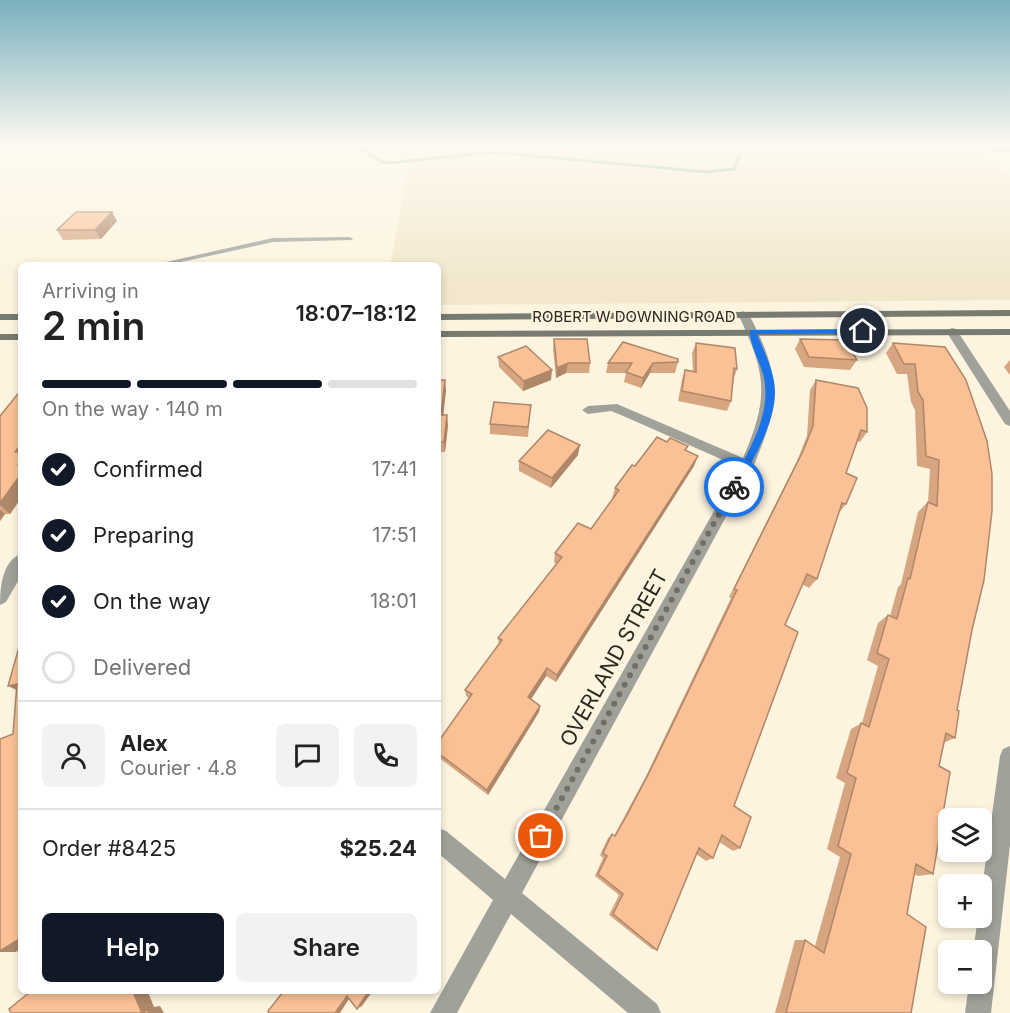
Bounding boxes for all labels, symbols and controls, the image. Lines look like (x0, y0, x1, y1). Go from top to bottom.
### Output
text: Arriving in (42, 279, 139, 303)
text: 18:07–18:12 (295, 300, 417, 326)
text: 2 min (42, 302, 145, 349)
pin (837, 305, 888, 356)
street label: ROBERT W DOWNING ROAD (532, 307, 736, 326)
icon: home (846, 314, 879, 347)
text: On the way · 140 m (42, 397, 223, 421)
icon: check (42, 453, 75, 486)
text: Confirmed (93, 456, 203, 482)
text: 17:41 (372, 457, 417, 481)
courier (704, 457, 764, 517)
icon: bike (718, 471, 751, 504)
icon: check (42, 519, 75, 552)
text: Preparing (93, 522, 194, 548)
text: 17:51 (372, 523, 417, 547)
street label: OVERLAND STREET (554, 565, 673, 751)
icon: check (42, 585, 75, 618)
text: On the way (93, 588, 211, 614)
text: 18:01 (370, 589, 417, 613)
text: Delivered (93, 654, 191, 680)
button: person (42, 724, 105, 787)
button: chat (276, 724, 339, 787)
button: phone (354, 724, 417, 787)
text: Alex (120, 730, 168, 756)
text: Courier · 4.8 (120, 756, 237, 780)
map controls (938, 808, 992, 994)
button: layers (938, 808, 992, 862)
pin (515, 810, 566, 861)
icon: bag (524, 819, 557, 852)
text: Order #8425 (42, 835, 176, 861)
text: $25.24 (339, 835, 417, 861)
button: + (938, 874, 992, 928)
button: Help (42, 913, 224, 982)
button: Share (236, 913, 417, 982)
button: − (938, 940, 992, 994)

